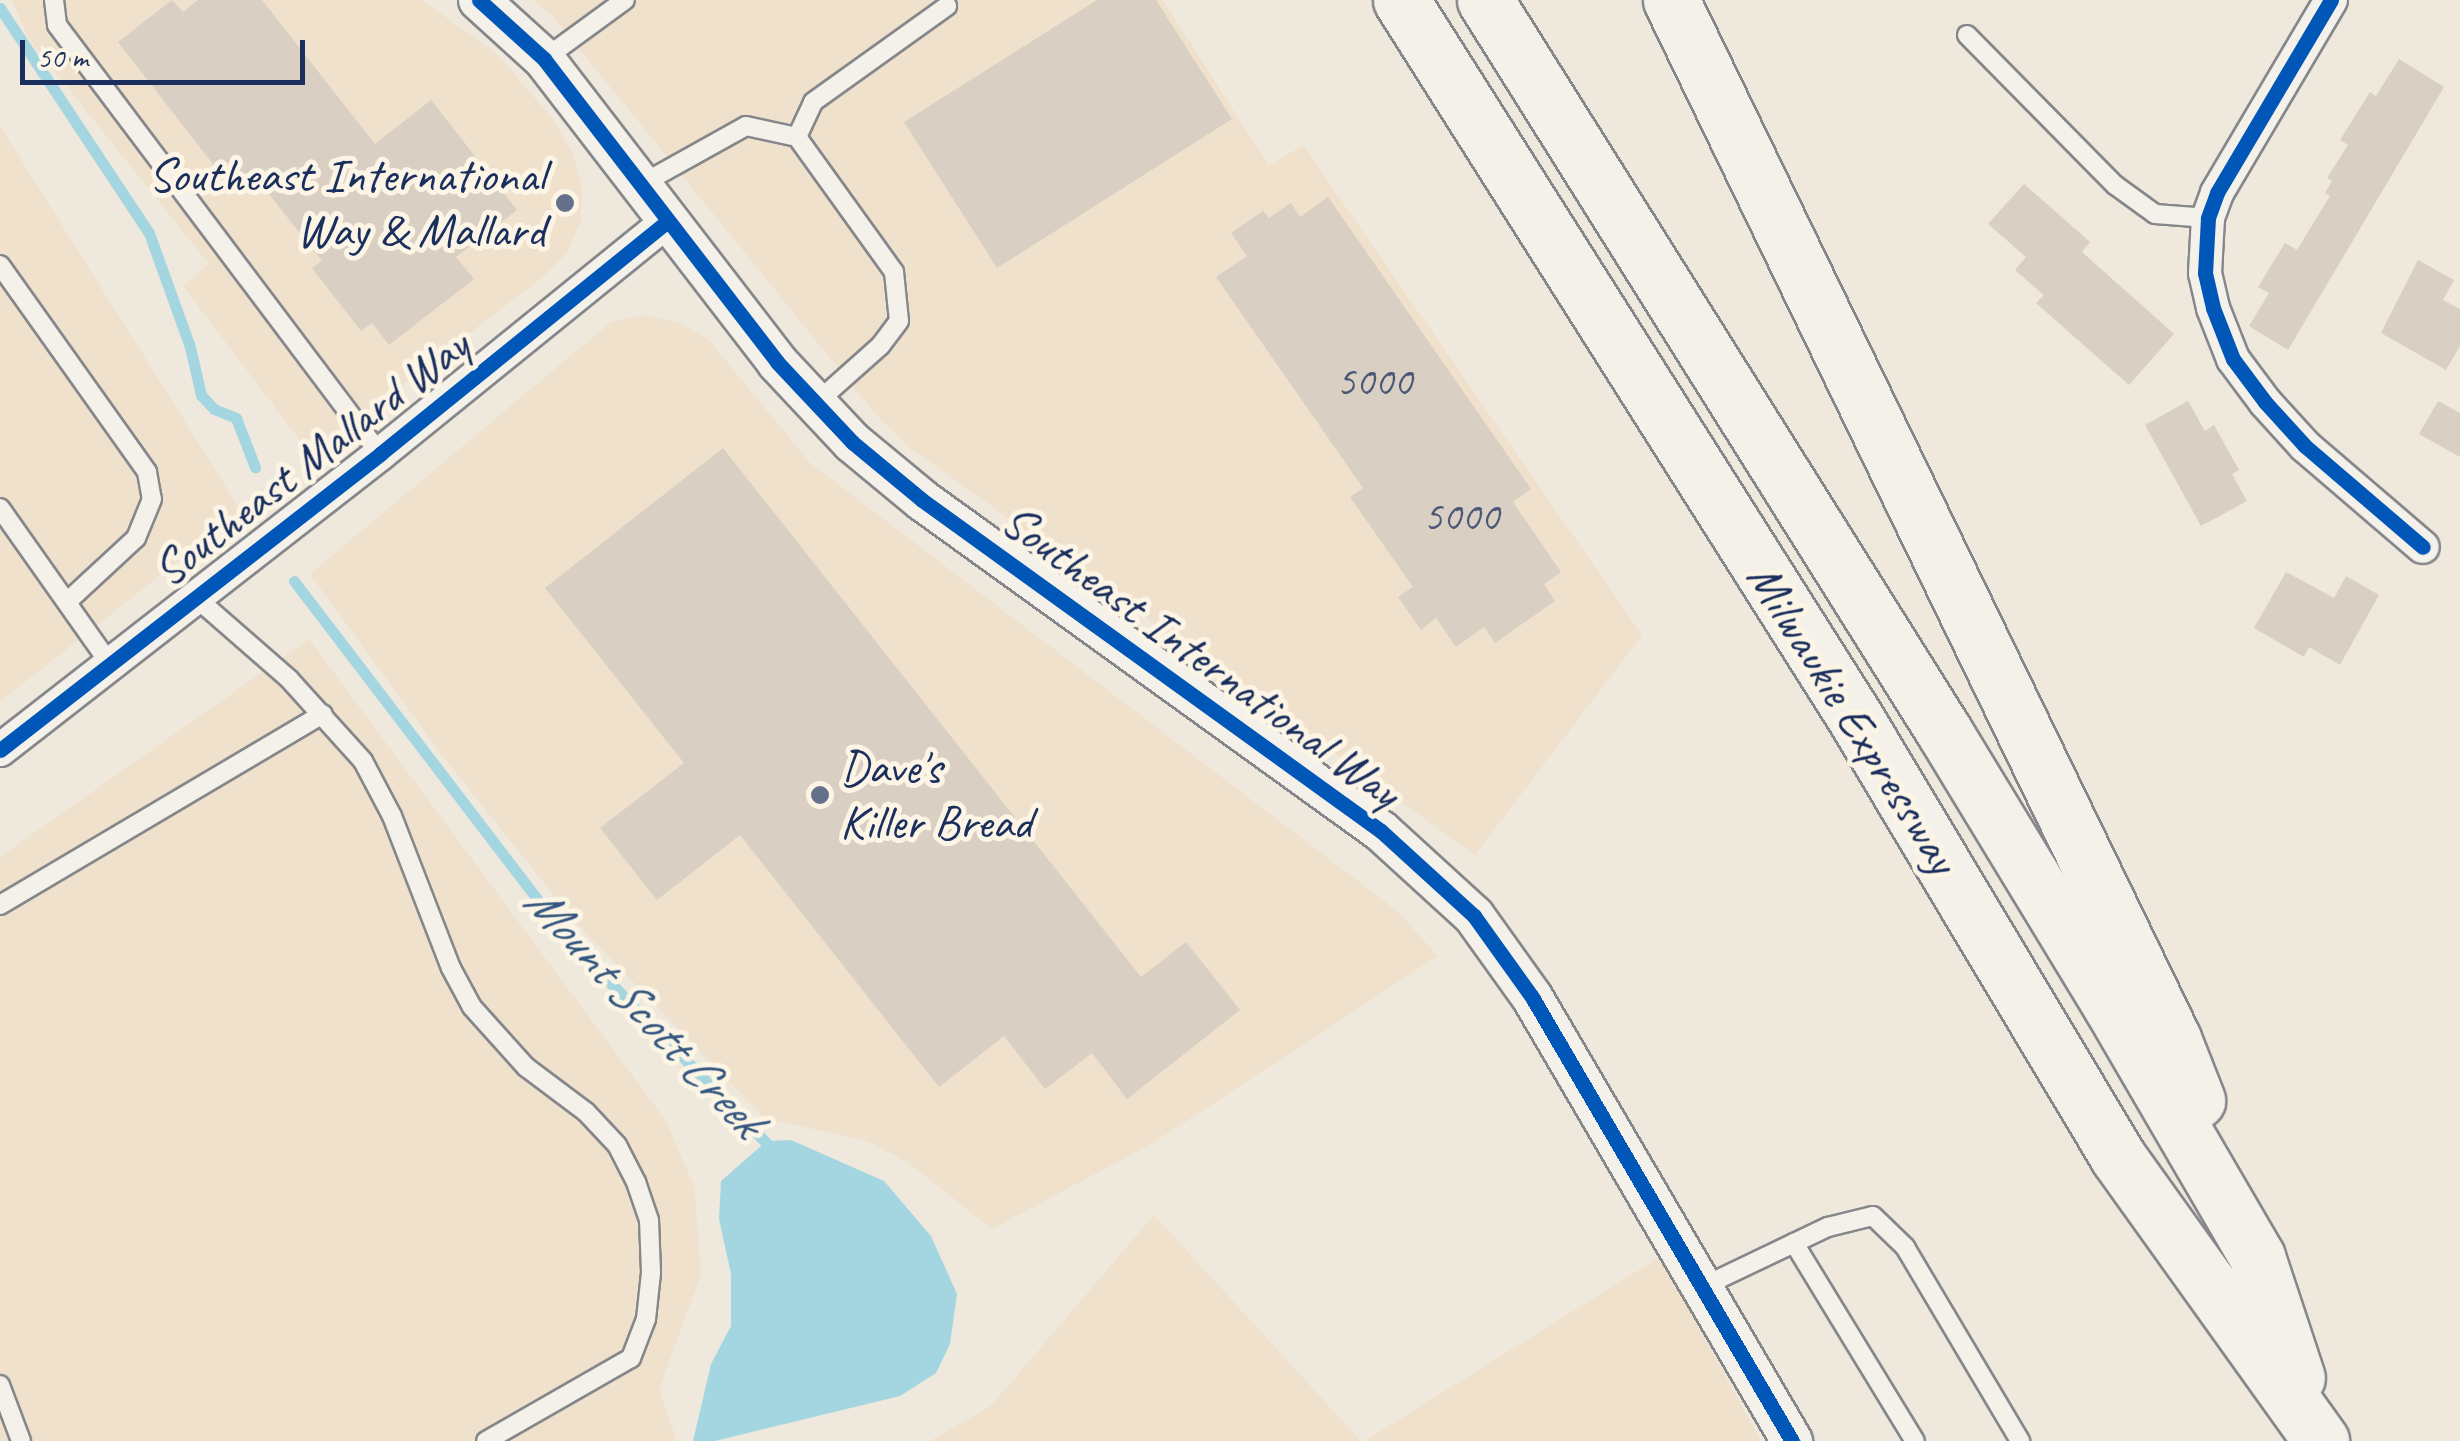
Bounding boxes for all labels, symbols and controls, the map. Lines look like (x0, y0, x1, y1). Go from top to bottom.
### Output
scale bar (25, 20, 310, 82)
text: 50 m (37, 38, 88, 76)
place label: Southeast International Way & Mallard (149, 146, 545, 259)
marker: Southeast International Way & Mallard (554, 192, 576, 214)
street label: Southeast Mallard Way (141, 317, 481, 599)
house number: 5000 (1336, 357, 1412, 407)
street label: Southeast International Way (990, 492, 1412, 820)
house number: 5000 (1423, 492, 1499, 542)
street label: Milwaukie Expressway (1735, 553, 1971, 883)
place label: Dave's Killer Bread (840, 738, 1030, 851)
marker: Dave's Killer Bread (809, 784, 831, 806)
water label: Mount Scott Creek (513, 873, 775, 1147)

